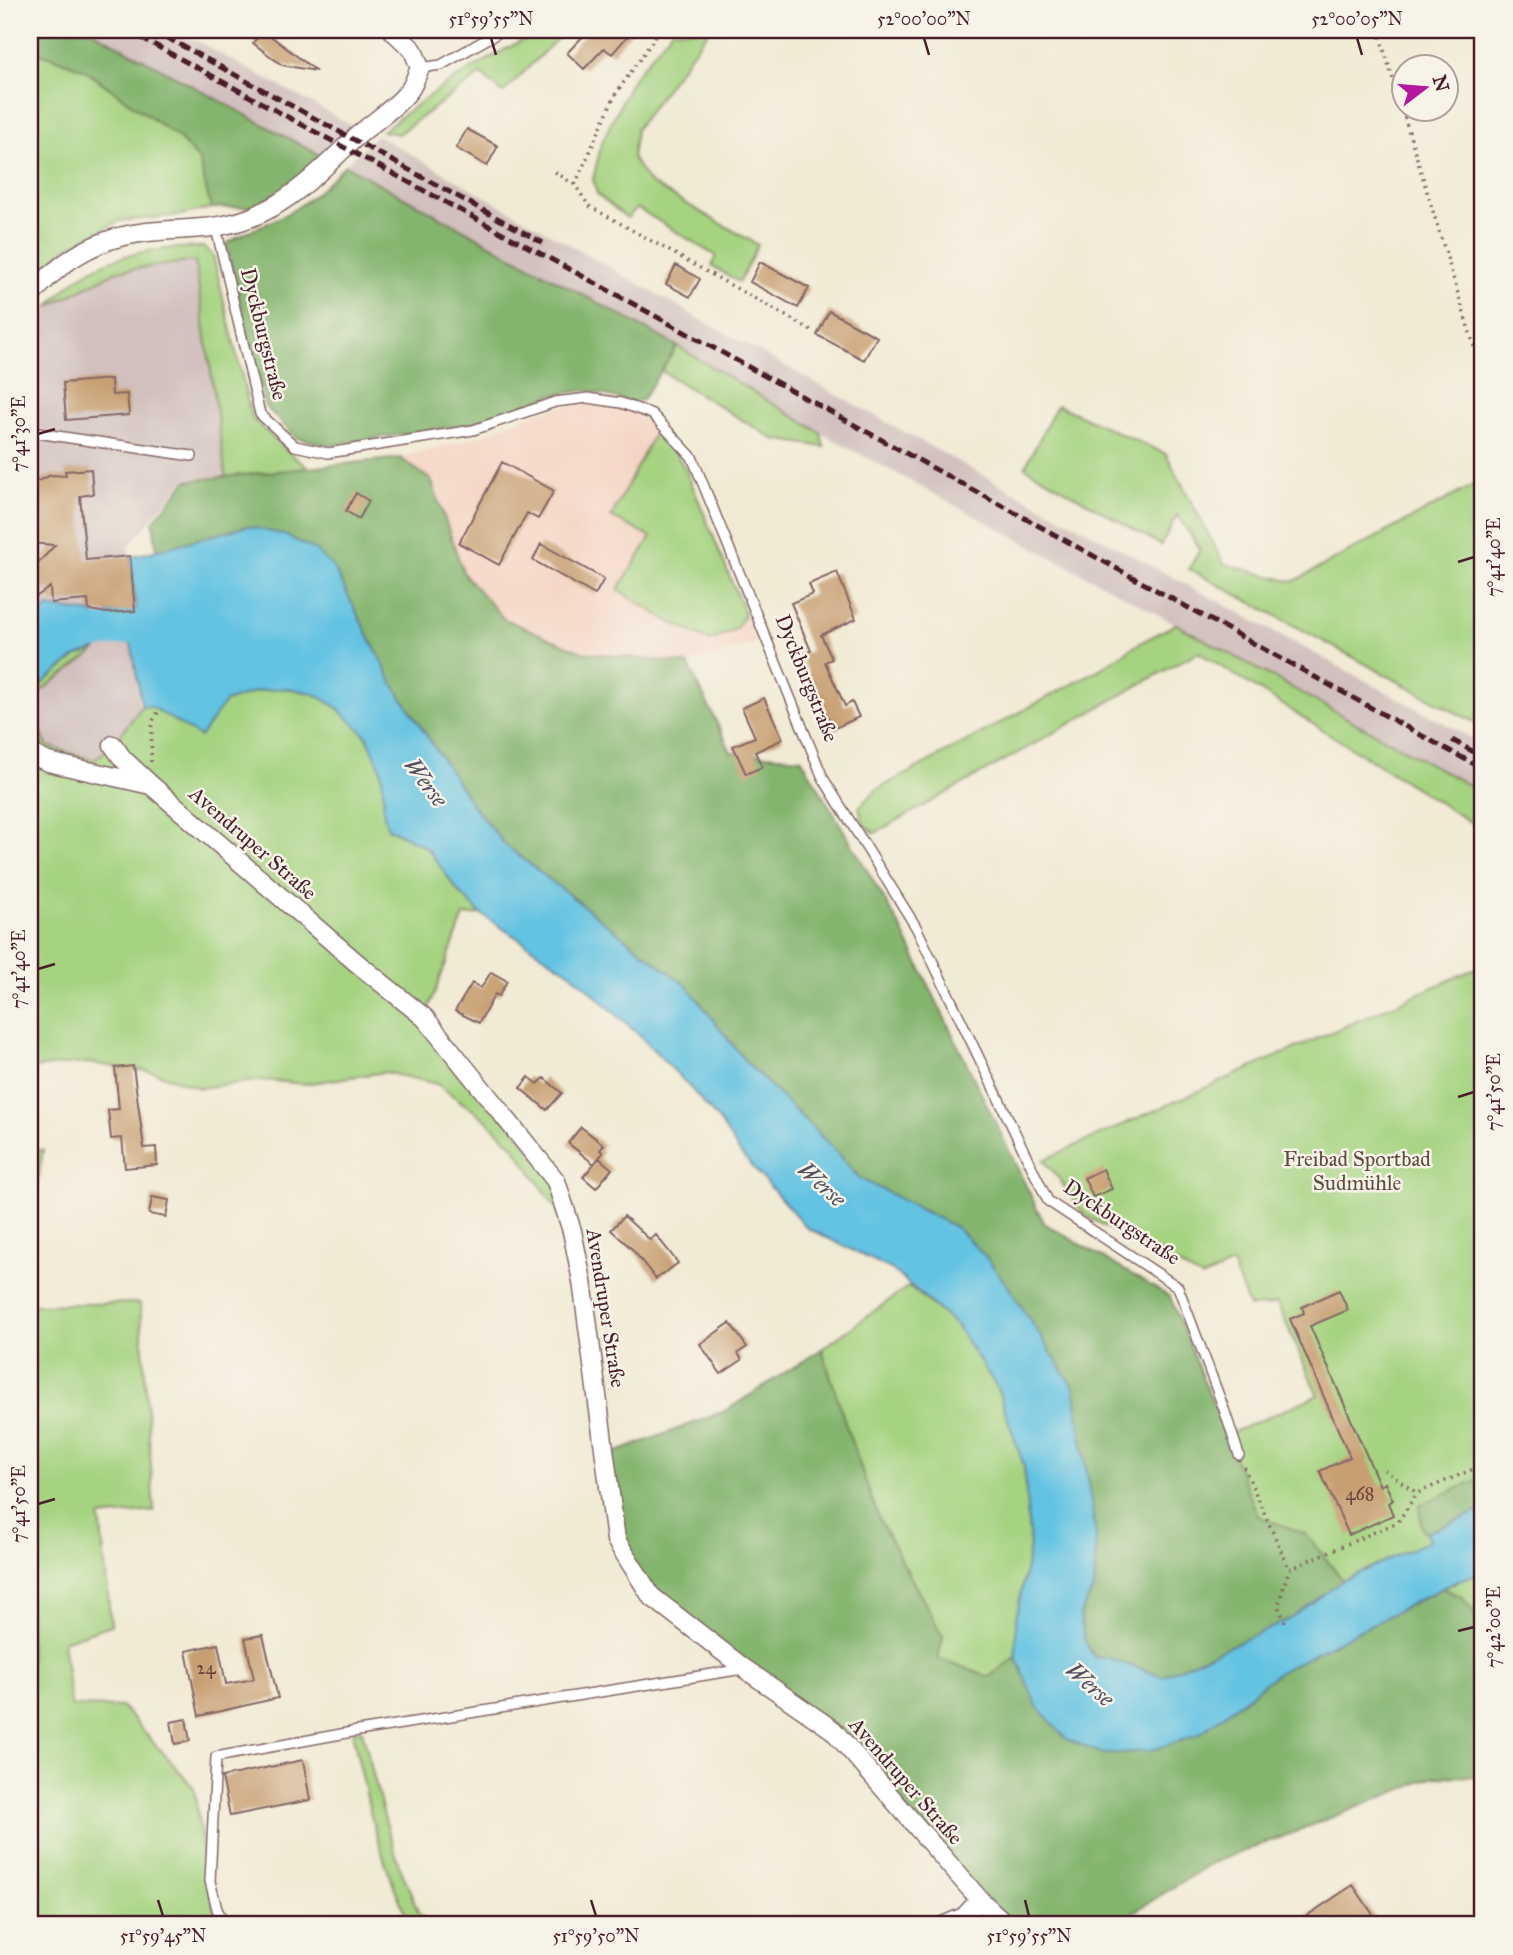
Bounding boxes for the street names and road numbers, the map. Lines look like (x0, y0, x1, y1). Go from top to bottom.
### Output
street label: Dyckburgstraße (235, 265, 293, 403)
street label: Dyckburgstraße (770, 610, 844, 746)
street label: Avendruper Straße (183, 780, 322, 906)
street label: Dyckburgstraße (1059, 1173, 1186, 1271)
street label: Avendruper Straße (580, 1226, 631, 1390)
street label: Avendruper Straße (843, 1711, 969, 1850)

